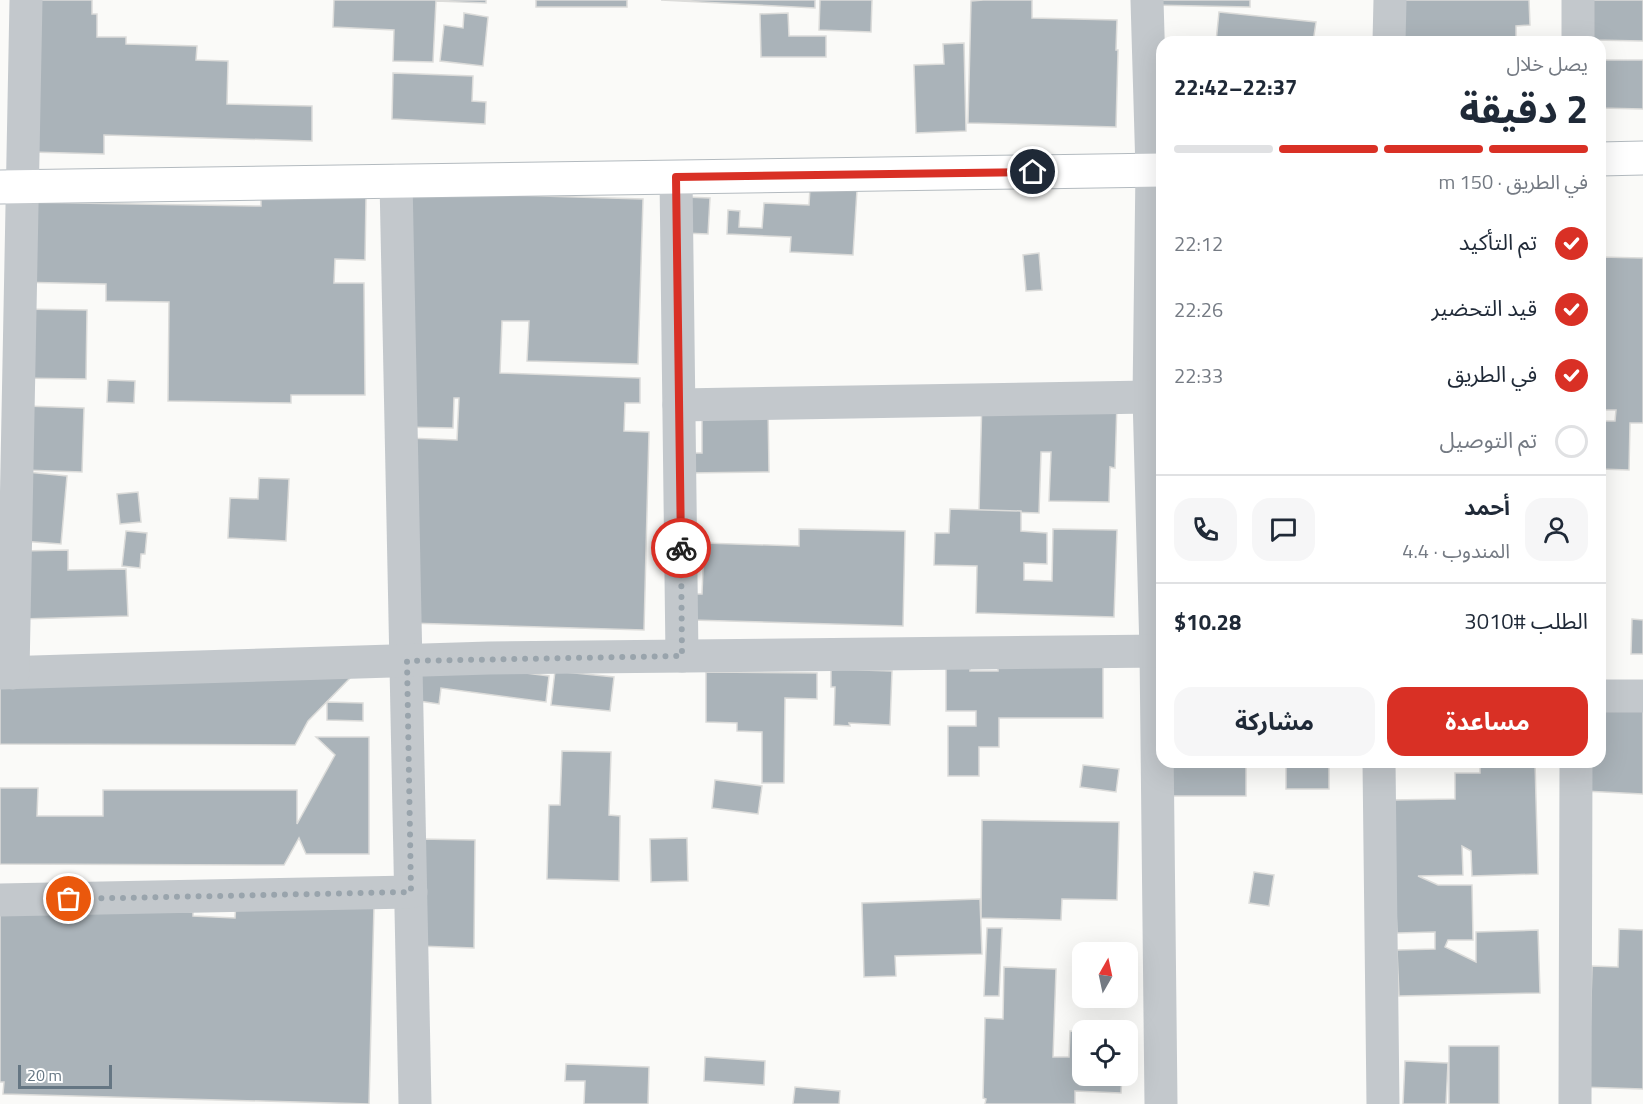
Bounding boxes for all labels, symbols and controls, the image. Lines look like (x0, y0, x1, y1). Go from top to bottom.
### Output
text: يصل خلال (1506, 48, 1588, 79)
text: 22:37–22:42 (1174, 70, 1297, 104)
text: 2 دقيقة (1459, 79, 1588, 138)
pin (1007, 146, 1058, 197)
icon: home (1016, 155, 1049, 188)
text: في الطريق · 150 m (1438, 166, 1588, 197)
text: تم التأكيد (1459, 225, 1537, 259)
icon: check (1555, 227, 1588, 260)
text: 22:12 (1174, 228, 1223, 259)
text: قيد التحضير (1431, 291, 1537, 325)
icon: check (1555, 293, 1588, 326)
text: 22:26 (1174, 294, 1223, 325)
text: في الطريق (1447, 357, 1537, 391)
icon: check (1555, 359, 1588, 392)
text: 22:33 (1174, 360, 1223, 391)
text: تم التوصيل (1440, 423, 1537, 457)
text: أحمد (1464, 490, 1510, 524)
button: phone (1174, 498, 1237, 561)
button: chat (1252, 498, 1315, 561)
button: person (1525, 498, 1588, 561)
courier (651, 518, 711, 578)
icon: bike (665, 532, 698, 565)
text: المندوب · 4.4 (1402, 535, 1510, 566)
text: الطلب #3010 (1464, 604, 1588, 638)
text: $10.28 (1174, 605, 1241, 639)
button: مشاركة (1174, 687, 1375, 756)
button: مساعدة (1387, 687, 1588, 756)
pin (43, 873, 94, 924)
icon: bag (52, 882, 85, 915)
north arrow (1072, 942, 1138, 1008)
map controls (1072, 942, 1138, 1086)
button: locate (1072, 1020, 1138, 1086)
scale bar (18, 1062, 112, 1090)
text: 20 m (27, 1063, 62, 1087)

